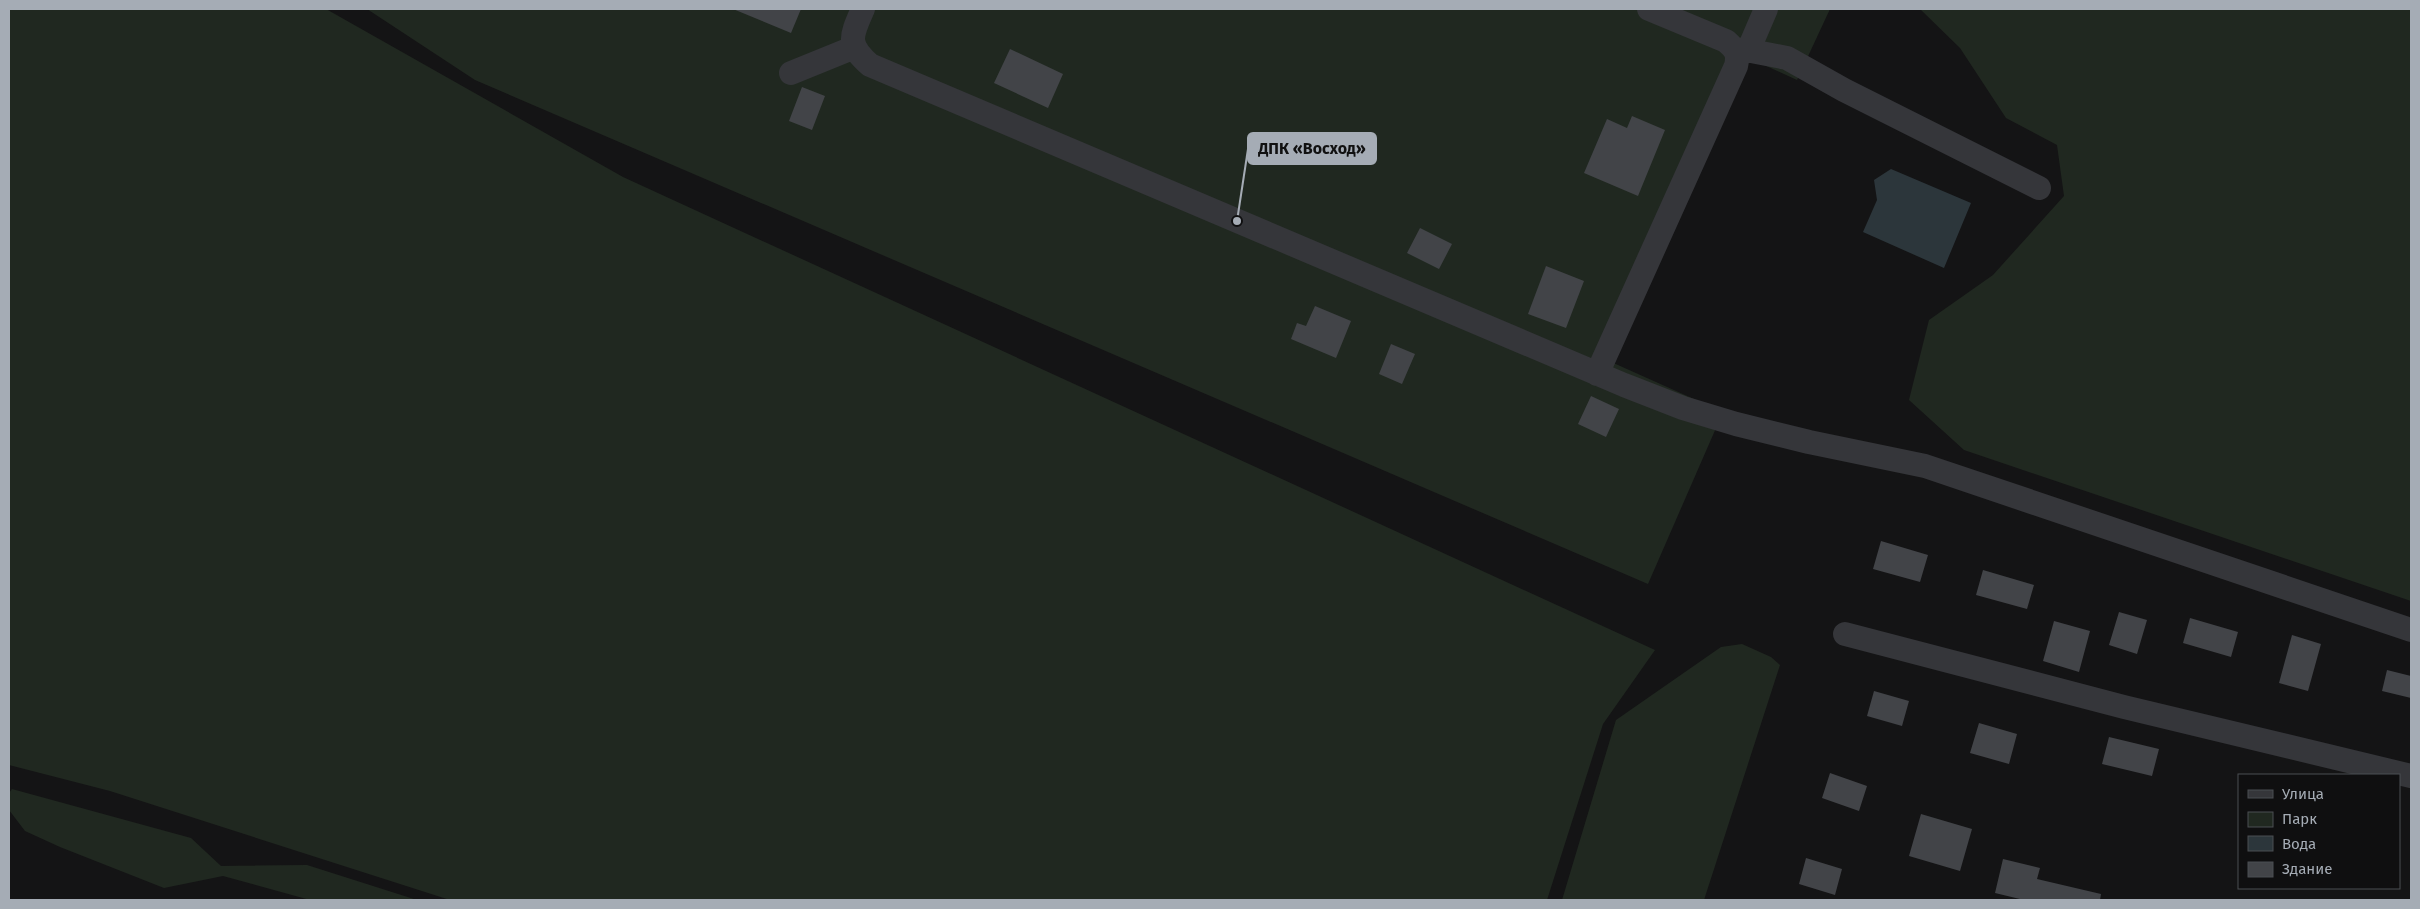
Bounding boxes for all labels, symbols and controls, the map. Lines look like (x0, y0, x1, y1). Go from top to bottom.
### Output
callout: ДПК «Восход» (1248, 133, 1376, 164)
text: ДПК «Восход» (1257, 139, 1366, 158)
legend (2238, 774, 2400, 889)
text: Улица (2282, 785, 2324, 803)
text: Парк (2282, 810, 2317, 828)
text: Вода (2282, 835, 2316, 853)
text: Здание (2282, 860, 2332, 878)

